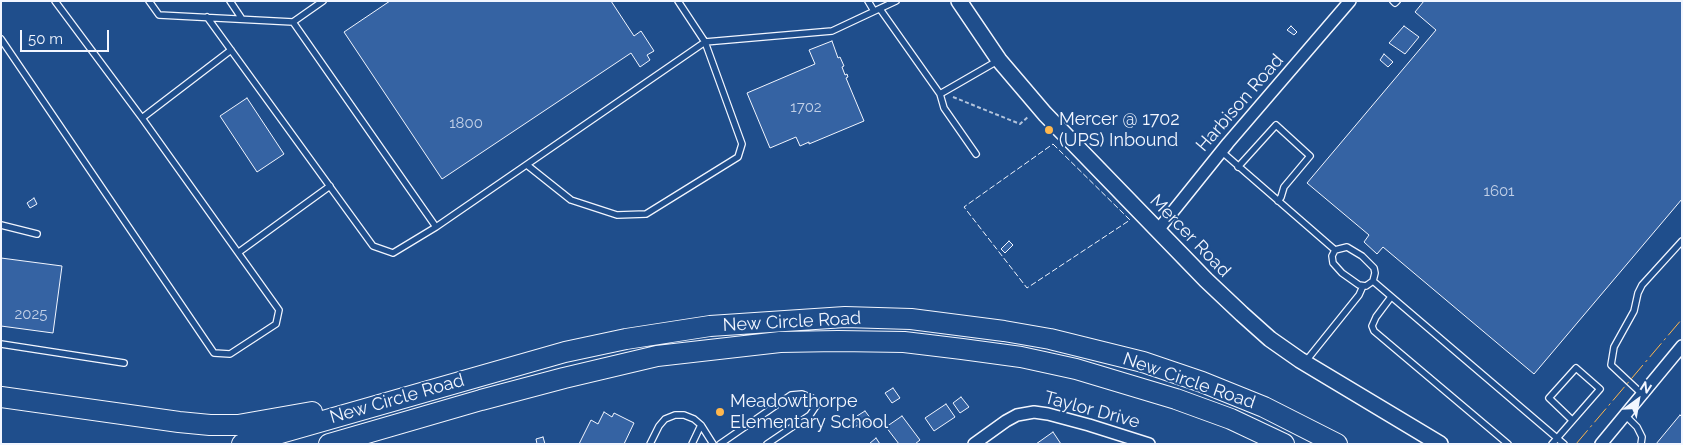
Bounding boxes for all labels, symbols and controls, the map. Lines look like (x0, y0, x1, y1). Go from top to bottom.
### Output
scale bar (22, 20, 111, 52)
text: 50 m (28, 30, 63, 48)
street label: Harbison Road (1192, 50, 1288, 156)
house number: 1702 (790, 98, 822, 116)
place label: Mercer @ 1702 (UPS) Inbound (1059, 109, 1180, 152)
house number: 1800 (449, 114, 483, 132)
marker: Mercer @ 1702 (UPS) Inbound (1043, 124, 1055, 136)
house number: 1601 (1483, 182, 1515, 200)
street label: Mercer Road (1145, 190, 1235, 282)
house number: 2025 (15, 305, 47, 323)
street label: New Circle Road (722, 308, 862, 336)
street label: New Circle Road (1120, 348, 1258, 414)
street label: New Circle Road (327, 370, 467, 428)
north arrow (1613, 375, 1663, 425)
text: N (1637, 378, 1655, 397)
street label: Taylor Drive (1042, 387, 1142, 433)
place label: Meadowthorpe Elementary School (730, 391, 888, 434)
marker: Meadowthorpe Elementary School (714, 406, 726, 418)

